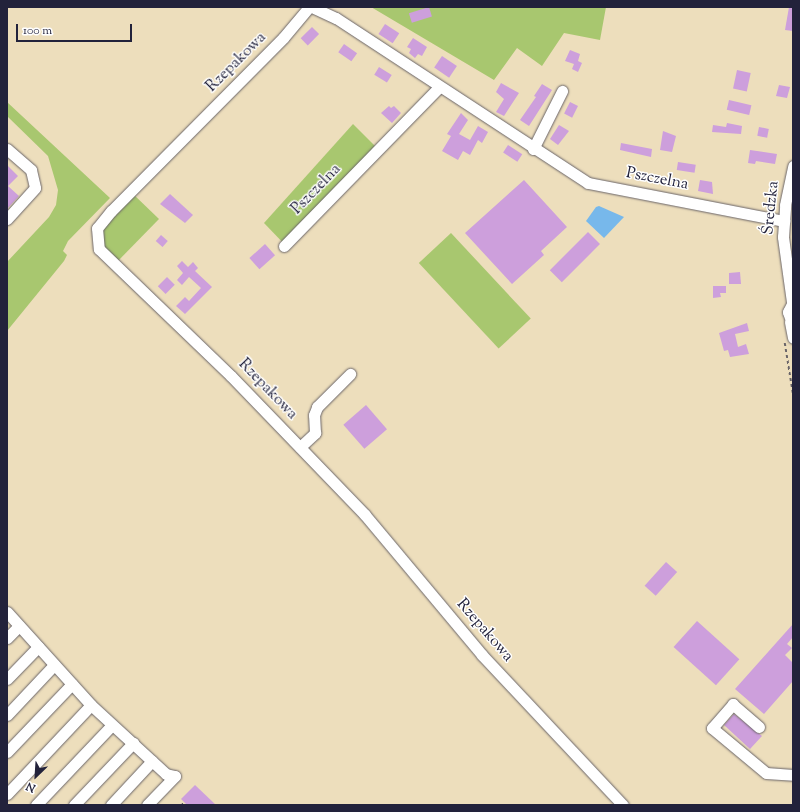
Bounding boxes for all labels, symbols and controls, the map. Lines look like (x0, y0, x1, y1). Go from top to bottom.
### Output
scale bar (18, 16, 134, 42)
text: 100 m (23, 22, 52, 40)
street label: Rzepakowa (203, 29, 271, 97)
street label: Pszczelna (288, 161, 346, 219)
street label: Pszczelna (624, 165, 690, 195)
street label: Średzka (760, 180, 784, 236)
street label: Rzepakowa (233, 356, 301, 424)
street label: Rzepakowa (451, 596, 517, 666)
north arrow (16, 756, 56, 796)
text: N (24, 778, 38, 796)

